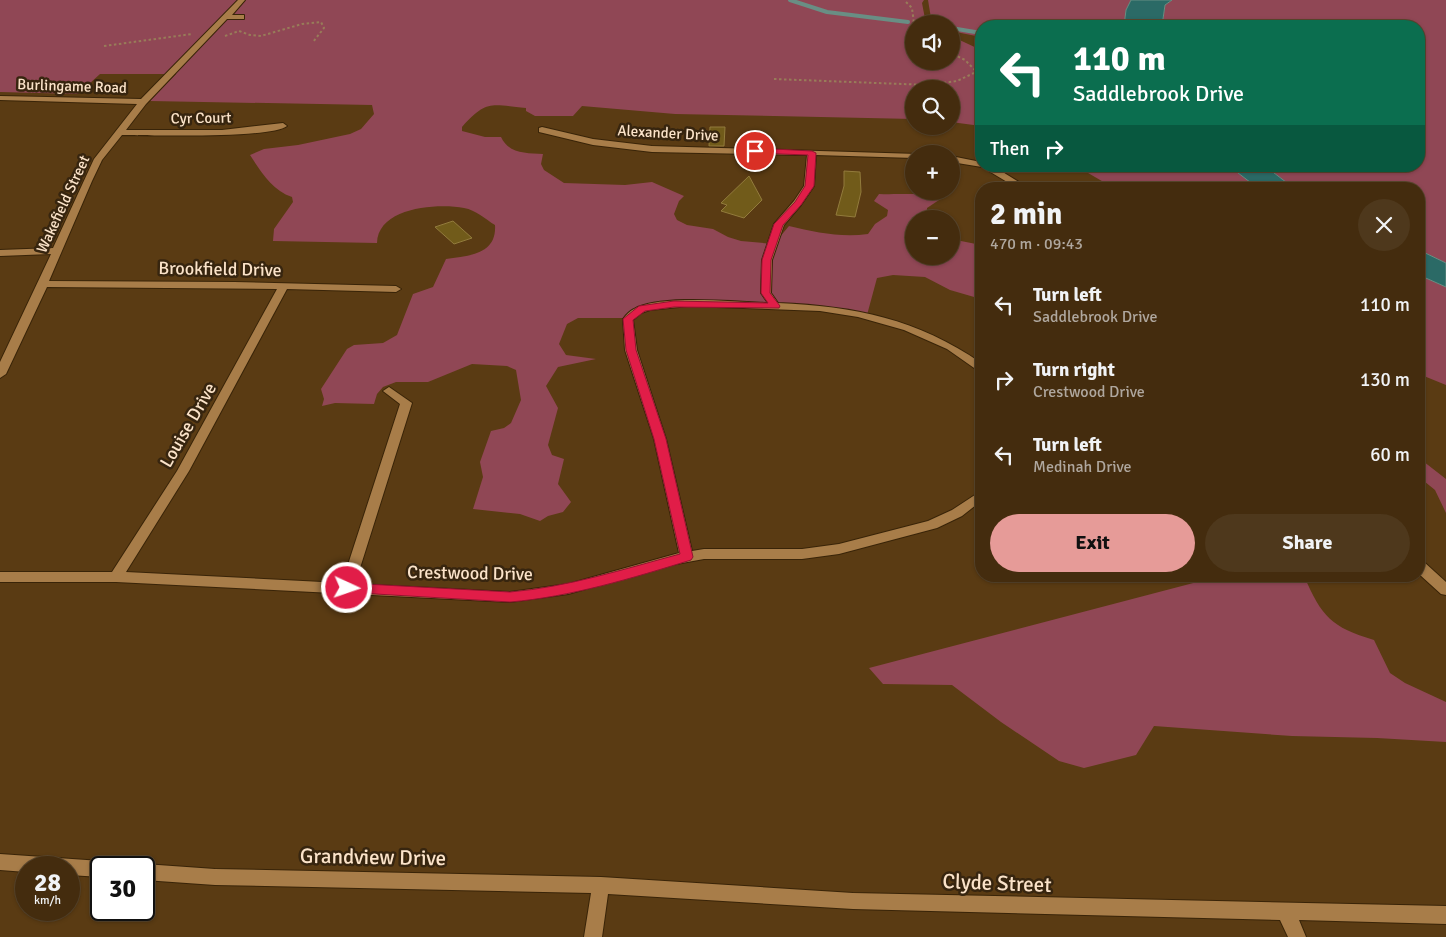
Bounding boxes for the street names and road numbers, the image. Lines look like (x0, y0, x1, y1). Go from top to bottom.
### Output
street label: Burlingame Road (17, 75, 127, 97)
street label: Cyr Court (170, 108, 232, 128)
street label: Alexander Drive (617, 121, 719, 145)
street label: Wakefield Street (33, 152, 93, 256)
street label: Brookfield Drive (158, 257, 282, 281)
street label: Louise Drive (155, 379, 221, 471)
street label: Crestwood Drive (407, 561, 533, 585)
street label: Grandview Drive (300, 843, 446, 871)
street label: Clyde Street (942, 868, 1052, 898)

